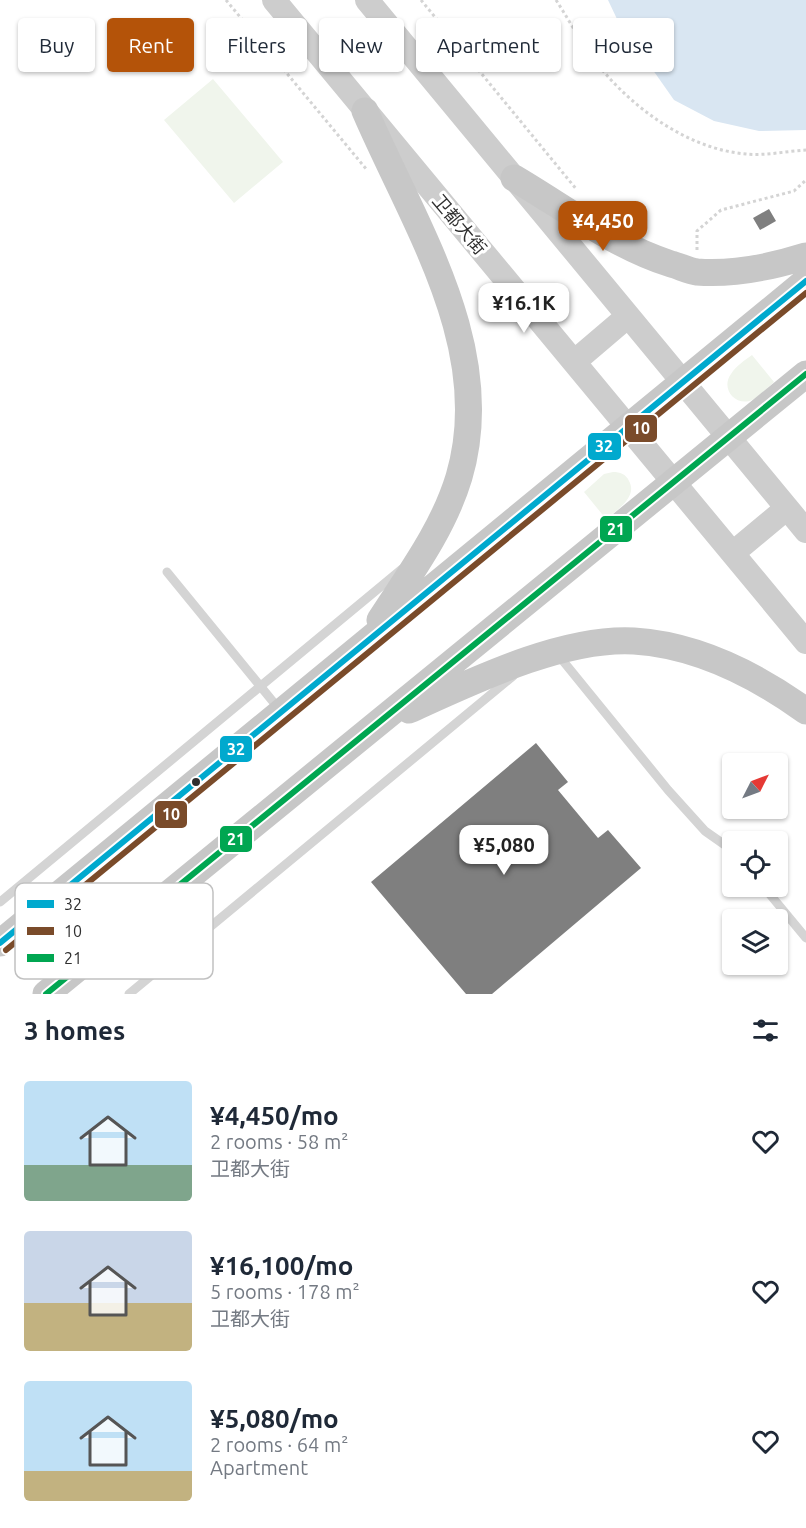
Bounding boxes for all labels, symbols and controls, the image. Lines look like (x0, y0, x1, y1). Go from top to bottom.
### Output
chip: Buy (18, 18, 95, 72)
chip: Rent (107, 18, 194, 72)
chip: Filters (206, 18, 307, 72)
chip: New (319, 18, 404, 72)
chip: Apartment (416, 18, 561, 72)
chip: House (573, 18, 674, 72)
street label: 卫都大街 (429, 190, 491, 258)
pin: ¥4,450 (554, 201, 652, 252)
text: ¥4,450 (572, 209, 634, 232)
pin: ¥16.1K (475, 283, 573, 334)
text: ¥16.1K (492, 291, 556, 314)
line badge: 10 (624, 414, 658, 443)
text: 10 (632, 419, 650, 437)
line badge: 32 (587, 432, 622, 461)
text: 32 (595, 437, 613, 455)
line badge: 21 (599, 515, 633, 543)
text: 21 (607, 520, 625, 538)
line badge: 32 (219, 735, 253, 763)
text: 32 (227, 740, 245, 758)
north arrow (722, 753, 788, 819)
map controls (722, 753, 788, 975)
unlabelled marker (190, 776, 202, 788)
line badge: 10 (154, 800, 188, 829)
text: 10 (162, 805, 180, 823)
line badge: 21 (219, 825, 253, 853)
pin: ¥5,080 (455, 825, 553, 876)
text: 21 (227, 830, 245, 848)
button: locate (722, 831, 788, 897)
text: ¥5,080 (473, 833, 535, 856)
legend (15, 883, 213, 979)
text: 32 (64, 895, 82, 913)
button: layers (722, 909, 788, 975)
text: 10 (64, 922, 82, 940)
text: 21 (64, 949, 82, 967)
icon: filters (749, 1014, 782, 1047)
text: 3 homes (24, 1016, 125, 1045)
text: ¥4,450/mo (210, 1101, 339, 1130)
icon: home (72, 1105, 144, 1177)
icon: heart (749, 1125, 782, 1158)
text: 2 rooms · 58 m² (210, 1130, 348, 1153)
text: 卫都大街 (210, 1157, 290, 1180)
text: ¥16,100/mo (210, 1251, 353, 1280)
icon: home (72, 1255, 144, 1327)
icon: heart (749, 1275, 782, 1308)
text: 5 rooms · 178 m² (210, 1280, 360, 1303)
text: 卫都大街 (210, 1307, 290, 1330)
text: ¥5,080/mo (210, 1404, 339, 1433)
icon: home (72, 1405, 144, 1477)
icon: heart (749, 1425, 782, 1458)
text: 2 rooms · 64 m² (210, 1433, 348, 1456)
text: Apartment (210, 1456, 308, 1479)

